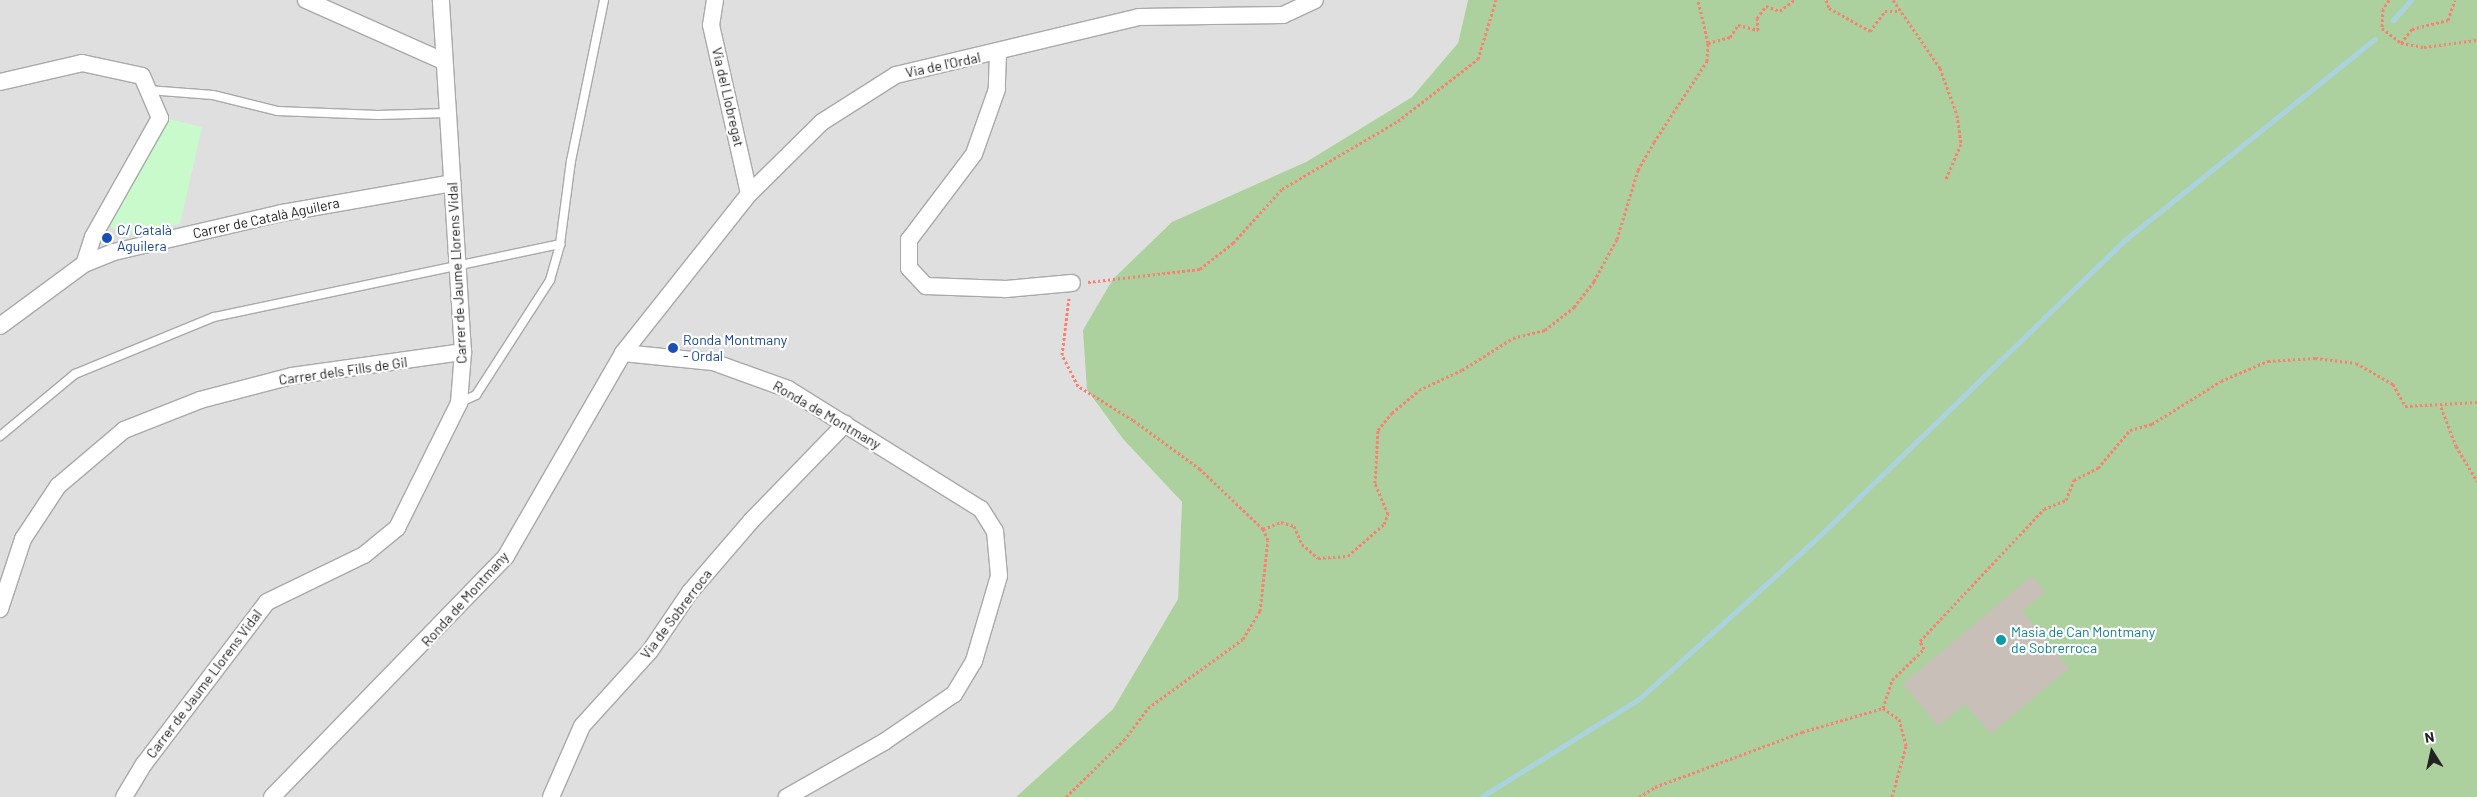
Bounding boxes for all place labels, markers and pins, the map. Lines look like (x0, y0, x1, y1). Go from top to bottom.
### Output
place label: C/ Català Aguilera (117, 222, 172, 254)
marker: C/ Català Aguilera (101, 232, 113, 244)
place label: Ronda Montmany - Ordal (683, 332, 787, 364)
marker: Ronda Montmany - Ordal (667, 342, 679, 354)
place label: Masia de Can Montmany de Sobrerroca (2011, 624, 2155, 656)
marker: Masia de Can Montmany de Sobrerroca (1995, 634, 2007, 646)

